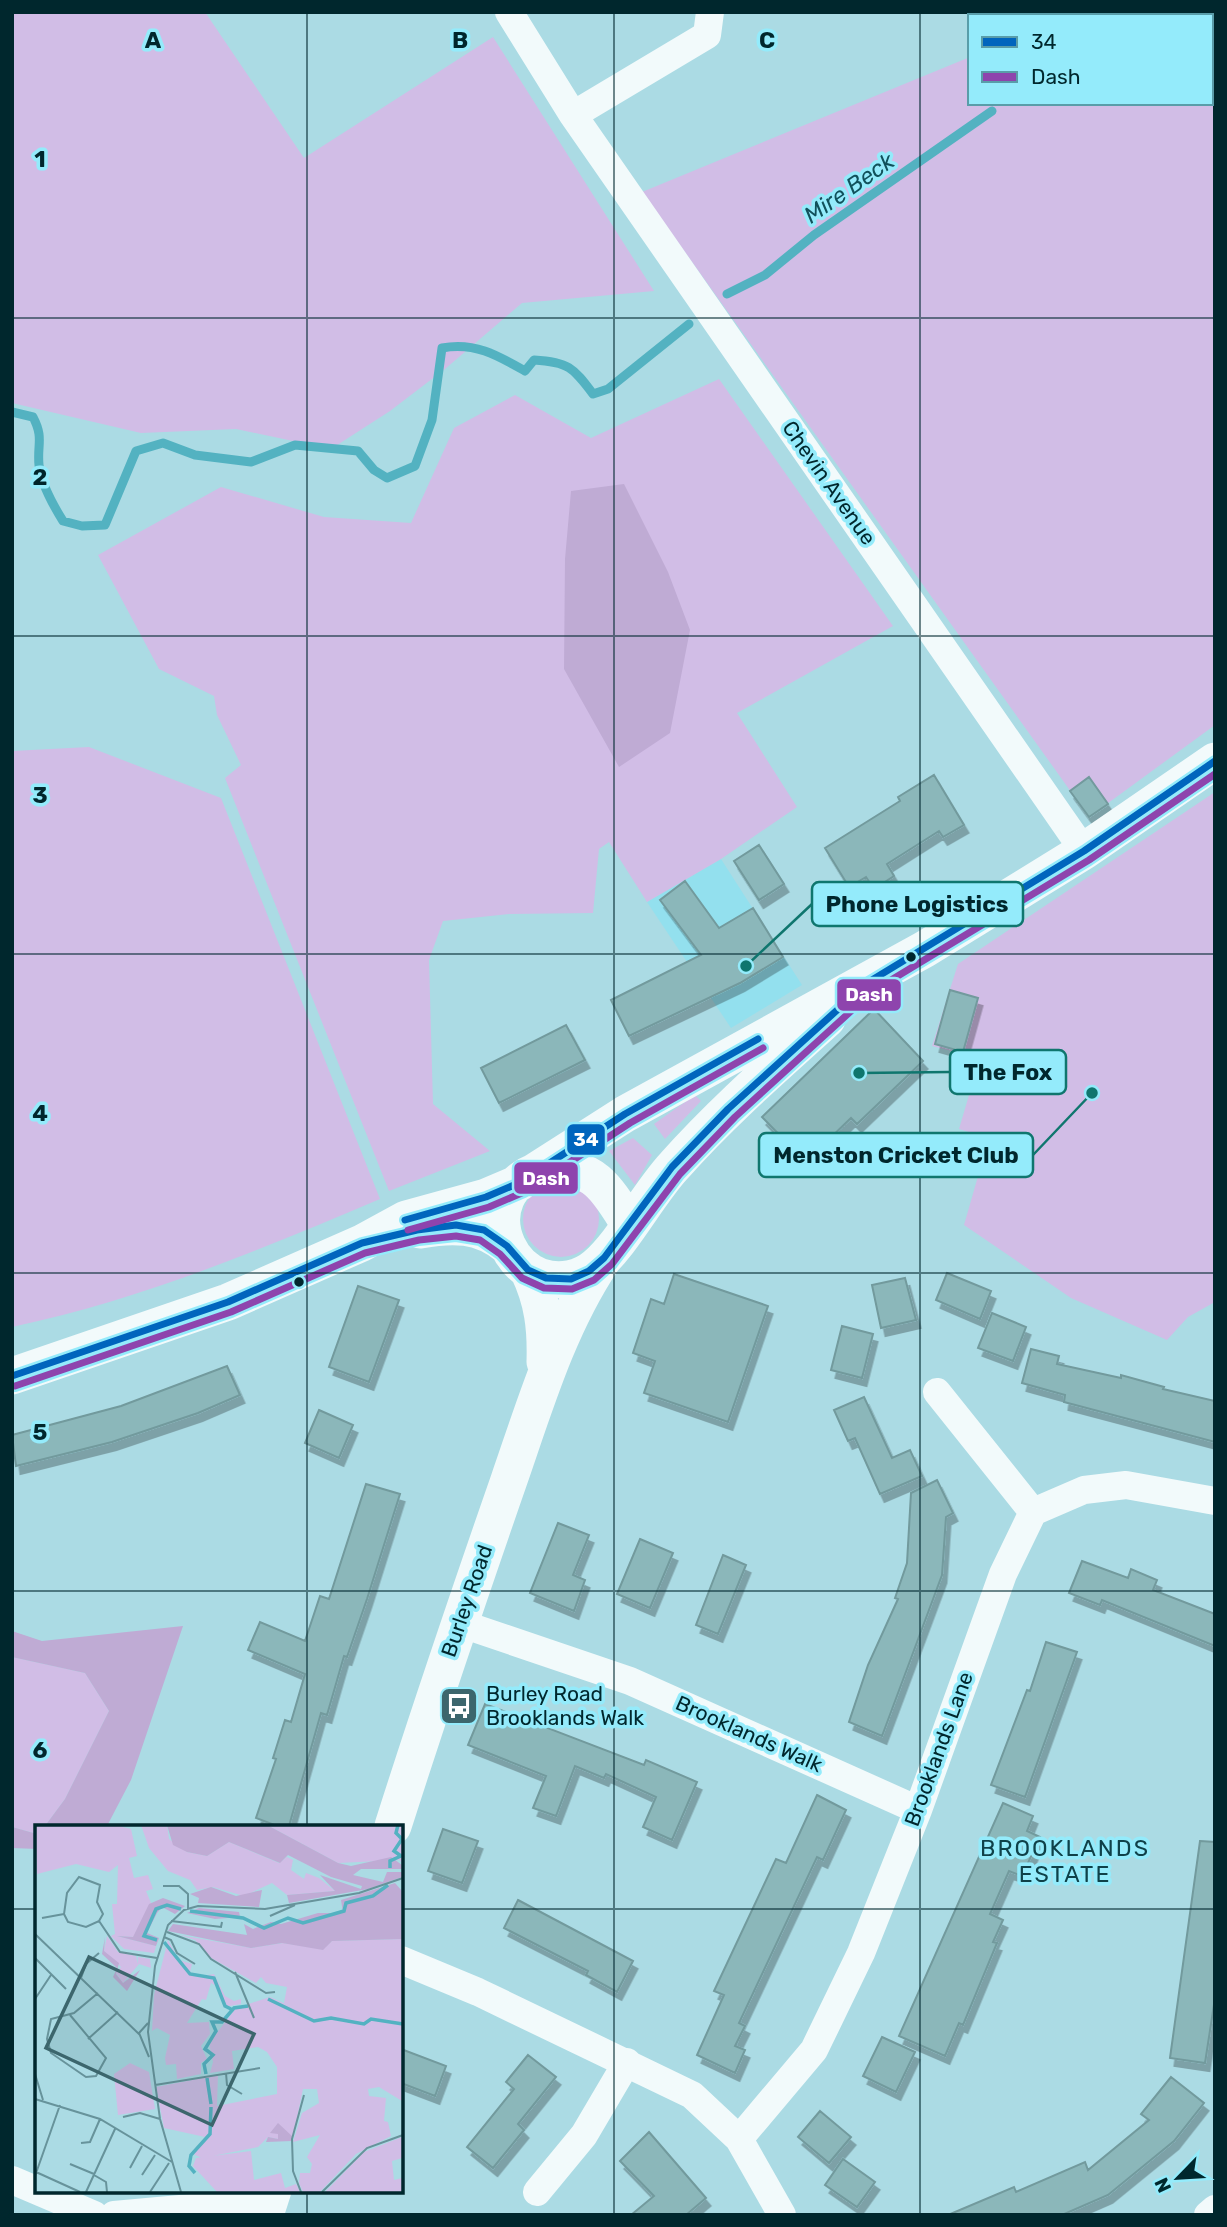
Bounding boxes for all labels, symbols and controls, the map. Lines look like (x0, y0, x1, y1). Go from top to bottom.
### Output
legend (968, 14, 1213, 105)
text: A (145, 26, 162, 54)
text: B (452, 26, 468, 54)
text: C (759, 26, 775, 54)
text: 34 (1031, 29, 1057, 54)
text: Dash (1031, 64, 1081, 89)
text: 1 (34, 145, 46, 173)
water label: Mire Beck (798, 146, 901, 229)
street label: Chevin Avenue (777, 416, 881, 550)
text: 2 (33, 463, 47, 491)
text: 3 (32, 781, 48, 809)
callout: Phone Logistics (812, 882, 1023, 926)
text: Phone Logistics (825, 890, 1009, 918)
unlabelled marker (904, 950, 918, 964)
line badge: Dash (836, 978, 902, 1012)
text: Dash (845, 983, 893, 1006)
callout: The Fox (950, 1050, 1066, 1094)
text: The Fox (964, 1058, 1053, 1086)
text: 4 (32, 1099, 48, 1127)
line badge: 34 (566, 1123, 606, 1156)
text: 34 (573, 1128, 599, 1151)
callout: Menston Cricket Club (759, 1133, 1033, 1177)
text: Menston Cricket Club (773, 1141, 1019, 1169)
line badge: Dash (513, 1161, 579, 1195)
text: Dash (522, 1167, 570, 1190)
unlabelled marker (292, 1275, 306, 1289)
text: 5 (33, 1418, 48, 1446)
street label: Burley Road (436, 1541, 497, 1660)
street label: Brooklands Lane (899, 1668, 978, 1829)
place label: Burley Road Brooklands Walk (486, 1681, 644, 1730)
bus stop icon: Burley Road Brooklands Walk (438, 1685, 480, 1727)
street label: Brooklands Walk (672, 1690, 827, 1777)
text: 6 (33, 1736, 48, 1764)
inset map (35, 1825, 402, 2192)
district label: BROOKLANDS ESTATE (980, 1834, 1150, 1888)
north arrow (1143, 2143, 1213, 2213)
text: N (1150, 2174, 1176, 2196)

